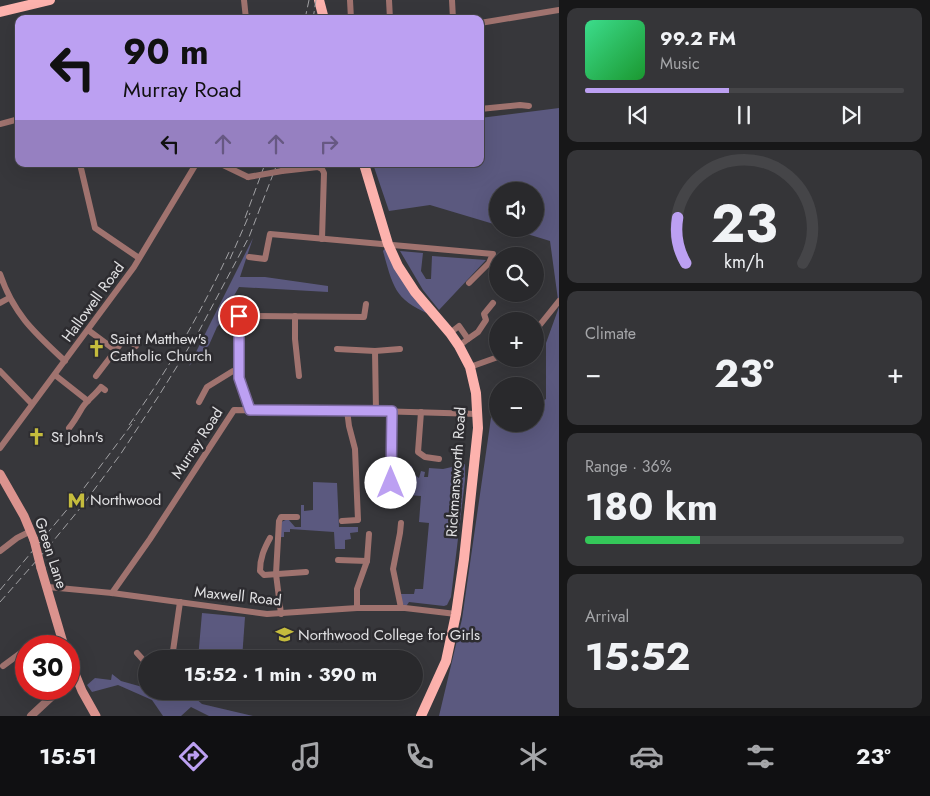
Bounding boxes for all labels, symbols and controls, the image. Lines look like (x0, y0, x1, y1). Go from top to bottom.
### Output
text: 99.2 FM (660, 25, 736, 52)
text: 90 m (123, 27, 209, 77)
icon: left (40, 35, 105, 100)
text: Music (660, 52, 700, 75)
text: Murray Road (123, 73, 242, 105)
icon: previous (624, 101, 652, 129)
icon: pause (730, 101, 758, 129)
icon: next (837, 101, 865, 129)
icon: left (156, 130, 184, 158)
icon: ahead (209, 130, 237, 158)
icon: ahead (262, 130, 290, 158)
icon: right (315, 130, 343, 158)
map controls (489, 182, 544, 432)
button: sound (489, 182, 544, 237)
text: 23 (711, 186, 778, 262)
button: search (489, 247, 544, 302)
text: km/h (724, 249, 765, 275)
street label: Hallowell Road (56, 257, 130, 347)
pin (218, 295, 260, 337)
icon: arrive (225, 302, 253, 330)
button: + (489, 312, 544, 367)
text: Climate (585, 322, 636, 345)
place label: Saint Matthew's Catholic Church (110, 328, 212, 367)
church icon: Saint Matthew's Catholic Church (86, 338, 106, 358)
text: 23° (714, 346, 774, 401)
text: − (585, 353, 602, 394)
text: + (887, 353, 904, 394)
button: − (489, 377, 544, 432)
street label: Murray Road (166, 403, 228, 483)
street label: Rickmansworth Road (440, 406, 472, 538)
place label: St John's (51, 426, 103, 448)
church icon: St John's (27, 427, 47, 447)
text: Range · 36% (585, 455, 672, 478)
position arrow (364, 456, 416, 508)
text: 180 km (585, 479, 718, 534)
place label: Northwood (90, 489, 161, 511)
metro station icon: Northwood (66, 490, 86, 510)
street label: Green Lane (29, 514, 73, 592)
street label: Maxwell Road (193, 580, 283, 612)
text: Arrival (585, 605, 629, 628)
place label: Northwood College for Girls (298, 624, 480, 646)
school or university icon: Northwood College for Girls (274, 625, 294, 645)
text: 15:52 (585, 629, 691, 684)
speed limit sign: 30 (15, 635, 80, 700)
text: 15:52 · 1 min · 390 m (184, 661, 377, 688)
icon: directions (176, 739, 211, 774)
icon: music (289, 739, 324, 774)
icon: phone (402, 739, 437, 774)
icon: climate (516, 739, 551, 774)
icon: car (629, 739, 664, 774)
icon: filters (743, 739, 778, 774)
text: 15:51 (39, 740, 97, 772)
text: 23° (856, 740, 891, 772)

